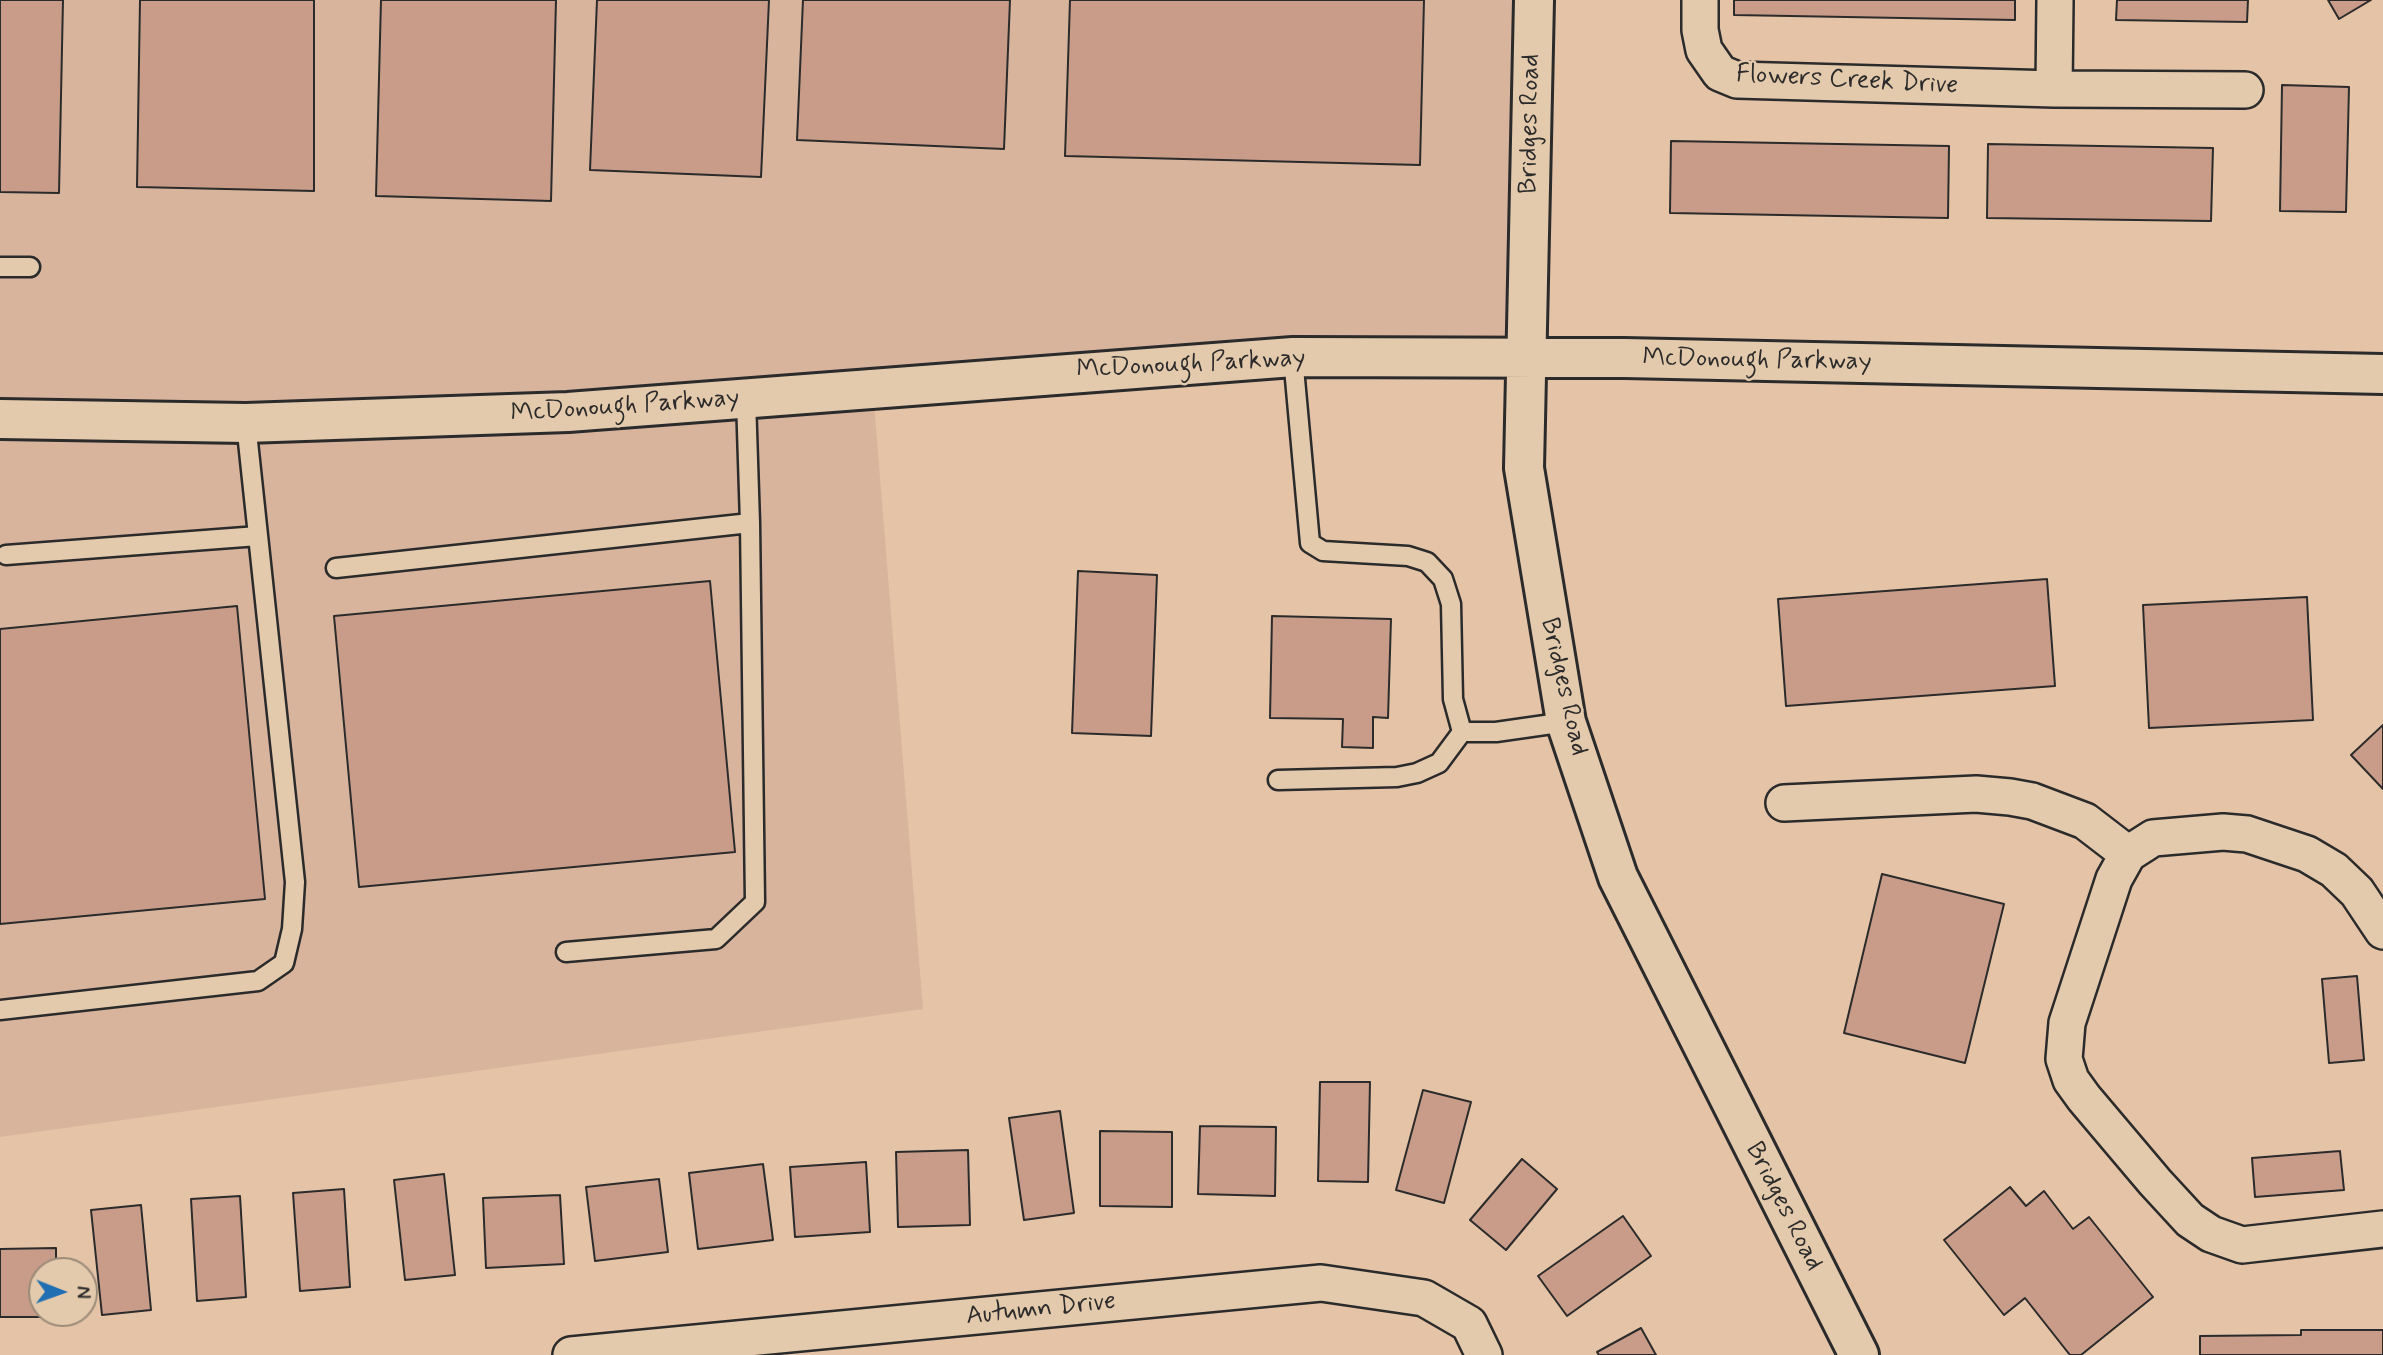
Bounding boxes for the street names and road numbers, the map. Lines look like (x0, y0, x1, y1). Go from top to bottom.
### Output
street label: Bridges Road (1514, 54, 1548, 194)
street label: Flowers Creek Drive (1735, 60, 1959, 102)
street label: McDonough Parkway (1076, 343, 1306, 387)
street label: McDonough Parkway (1642, 343, 1872, 379)
street label: McDonough Parkway (509, 383, 741, 431)
street label: Bridges Road (1532, 615, 1594, 759)
street label: Bridges Road (1737, 1137, 1829, 1277)
street label: Autumn Drive (965, 1287, 1117, 1333)

